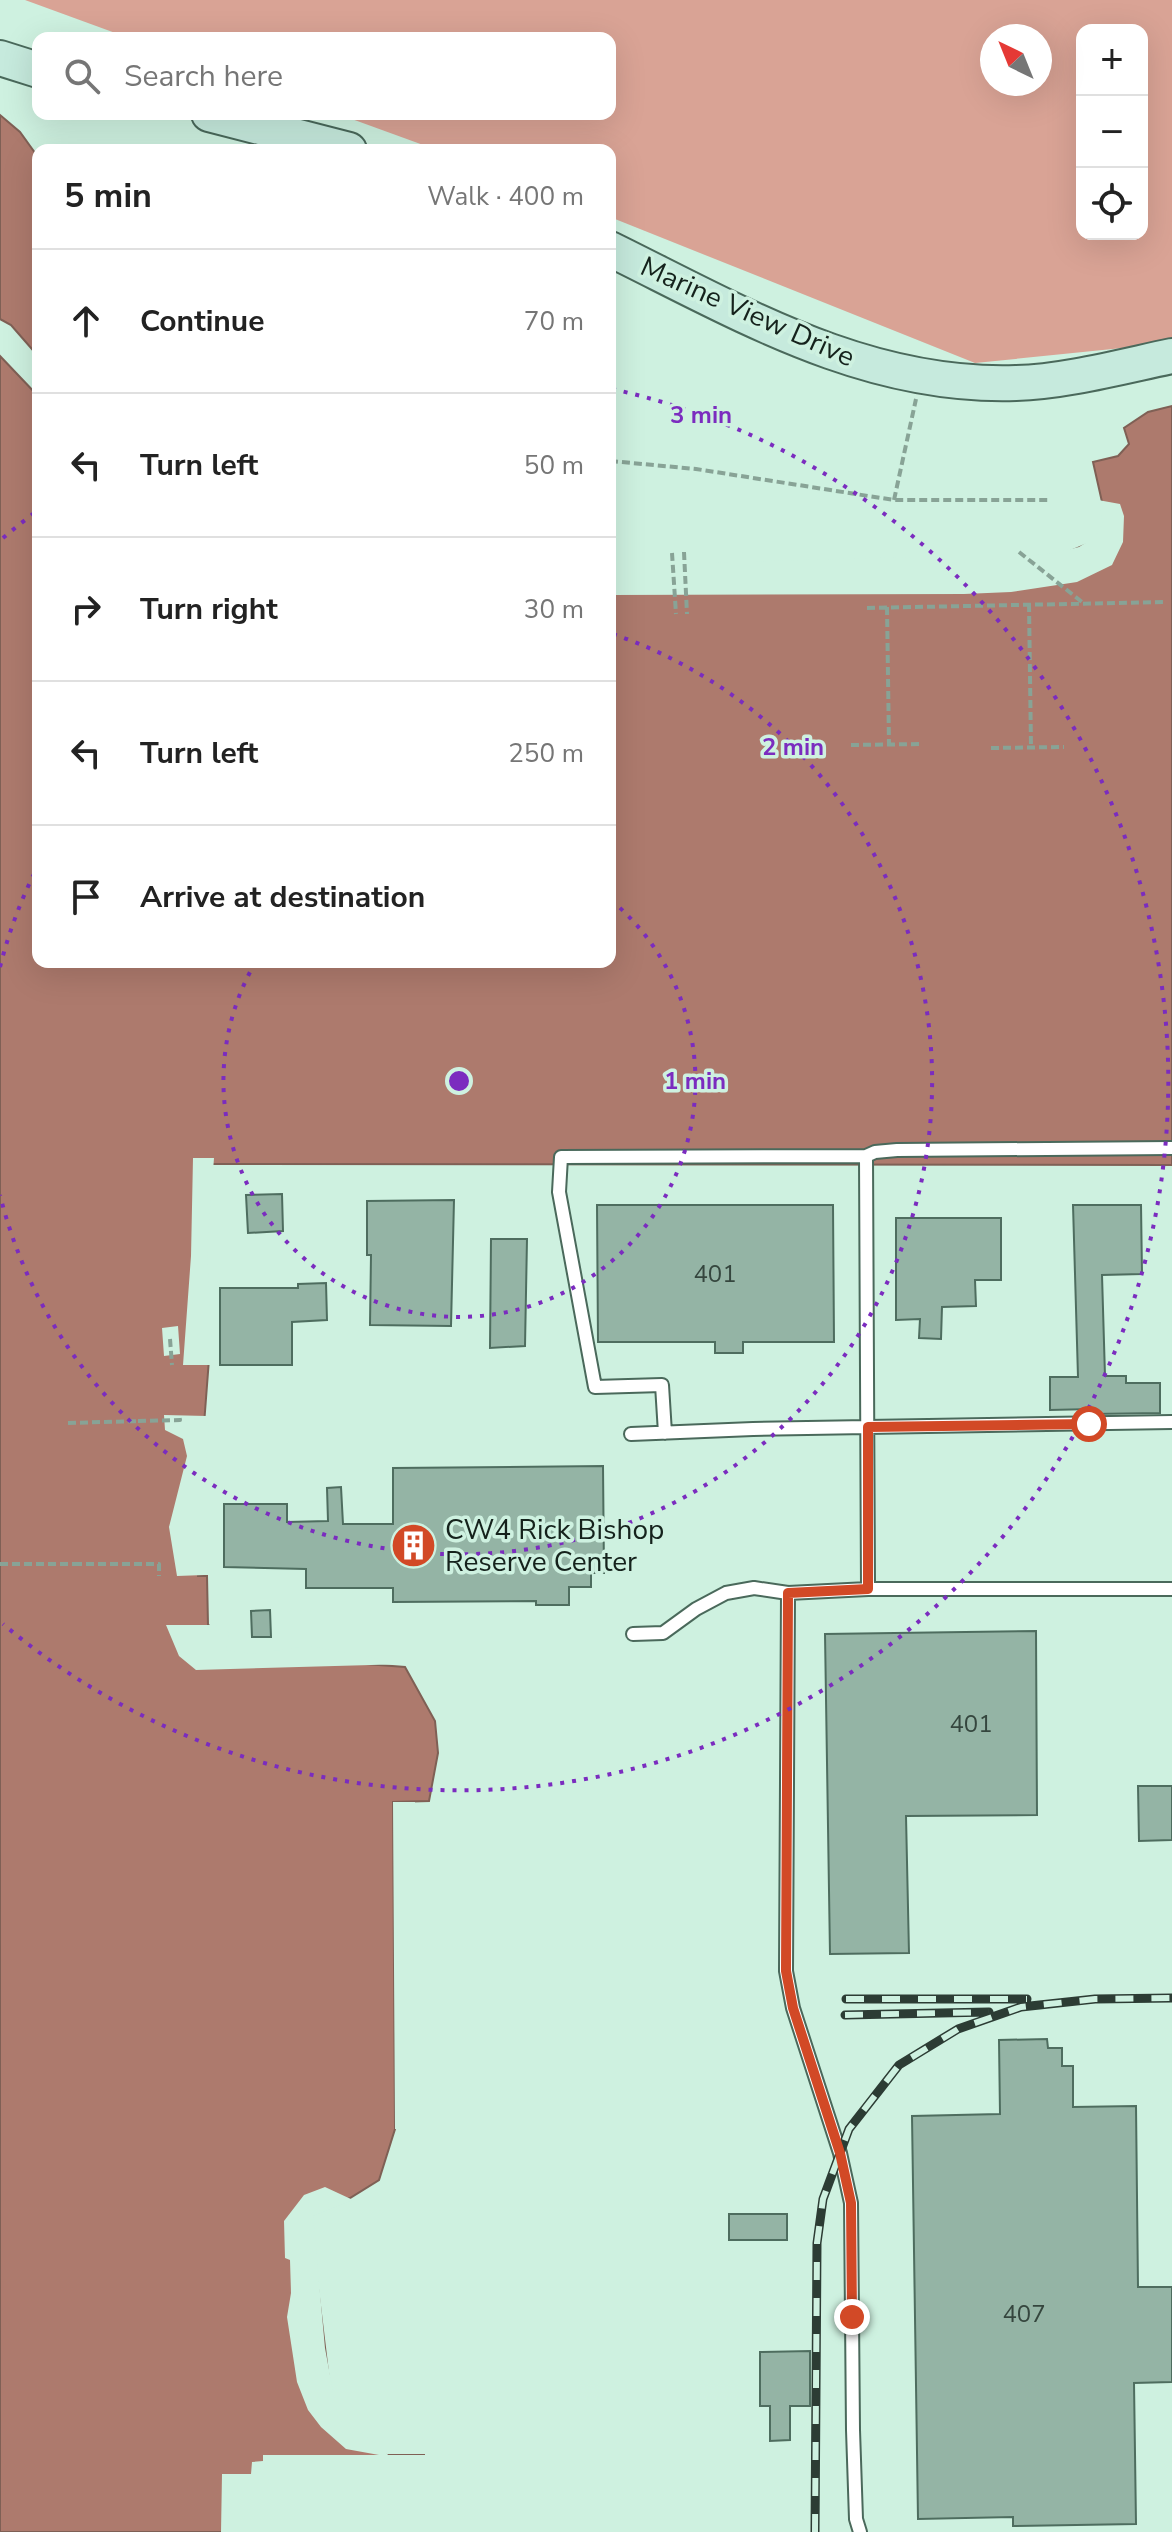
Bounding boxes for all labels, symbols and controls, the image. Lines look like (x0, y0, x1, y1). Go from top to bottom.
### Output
north arrow (980, 24, 1052, 96)
map controls (1076, 24, 1148, 240)
button: + (1076, 24, 1148, 96)
search box (32, 32, 616, 120)
icon: search (60, 54, 104, 98)
text: Search here (124, 56, 283, 97)
button: − (1076, 96, 1148, 168)
button: locate (1076, 168, 1148, 240)
text: 5 min (64, 173, 152, 219)
text: Walk · 400 m (427, 179, 584, 214)
street label: Marine View Drive (634, 248, 861, 376)
icon: ahead (64, 299, 108, 343)
text: Continue (140, 301, 265, 342)
text: 70 m (524, 304, 584, 339)
text: 3 min (670, 399, 732, 431)
icon: left (64, 443, 108, 487)
text: Turn left (140, 445, 258, 486)
text: 50 m (524, 448, 584, 483)
icon: right (64, 587, 108, 631)
text: Turn right (140, 589, 278, 630)
text: 30 m (524, 592, 584, 627)
icon: left (64, 731, 108, 775)
text: 2 min (762, 731, 824, 763)
text: Turn left (140, 733, 258, 774)
text: 250 m (508, 736, 584, 771)
icon: arrive (64, 875, 108, 919)
text: Arrive at destination (140, 877, 425, 918)
text: 1 min (664, 1065, 726, 1097)
centre of rings (445, 1067, 473, 1095)
house number: 401 (693, 1258, 737, 1290)
route start (1071, 1406, 1107, 1442)
place label: CW4 Rick Bishop Reserve Center (445, 1511, 664, 1581)
building icon: CW4 Rick Bishop Reserve Center (390, 1521, 438, 1569)
house number: 401 (949, 1708, 993, 1740)
house number: 407 (1002, 2298, 1046, 2330)
route end (834, 2299, 870, 2335)

